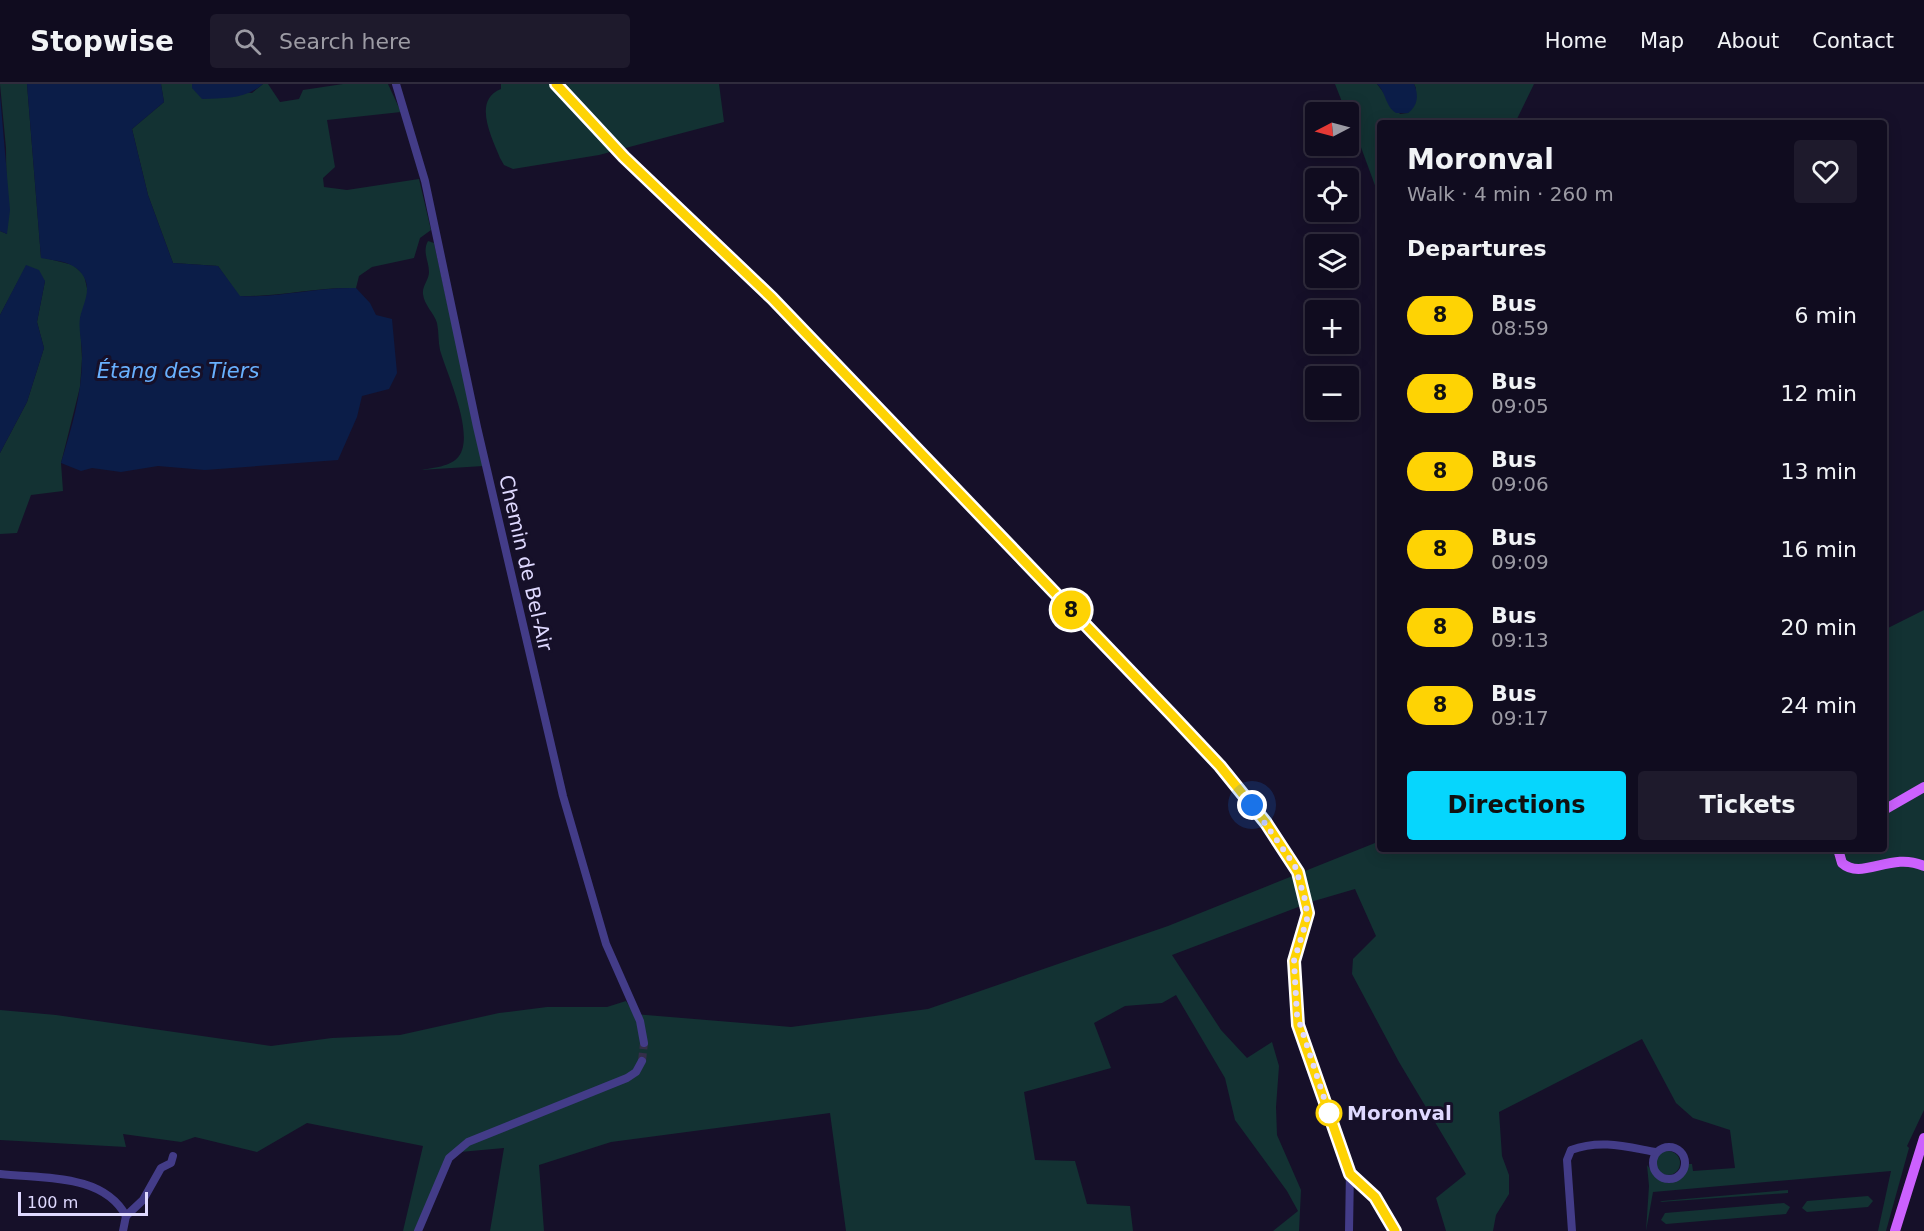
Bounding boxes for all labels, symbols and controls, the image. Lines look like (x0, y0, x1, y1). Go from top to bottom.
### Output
search box (210, 14, 630, 68)
text: Stopwise (30, 25, 174, 58)
icon: search (231, 25, 264, 58)
text: Search here (279, 29, 411, 54)
text: Home (1545, 29, 1607, 53)
text: Map (1640, 29, 1684, 53)
text: About (1717, 29, 1779, 53)
text: Contact (1812, 29, 1894, 53)
north arrow (1305, 102, 1359, 156)
map controls (1305, 102, 1359, 420)
button: heart (1794, 140, 1857, 203)
text: Moronval (1407, 143, 1554, 176)
button: locate (1305, 168, 1359, 222)
text: Walk · 4 min · 260 m (1407, 182, 1614, 206)
button: layers (1305, 234, 1359, 288)
text: Departures (1407, 236, 1547, 261)
text: Bus (1491, 291, 1537, 316)
button: + (1305, 300, 1359, 354)
text: 8 (1433, 303, 1447, 327)
text: 6 min (1795, 303, 1857, 328)
text: 08:59 (1491, 316, 1549, 340)
water label: Étang des Tiers (97, 358, 259, 383)
button: − (1305, 366, 1359, 420)
text: Bus (1491, 369, 1537, 394)
text: 8 (1433, 381, 1447, 405)
text: 12 min (1781, 381, 1857, 406)
text: 09:05 (1491, 394, 1549, 418)
text: Bus (1491, 447, 1537, 472)
text: 8 (1433, 459, 1447, 483)
text: 13 min (1781, 459, 1857, 484)
text: 09:06 (1491, 472, 1549, 496)
street label: Chemin de Bel-Air (494, 473, 558, 654)
text: Bus (1491, 525, 1537, 550)
text: 8 (1433, 537, 1447, 561)
text: 16 min (1781, 537, 1857, 562)
text: 09:09 (1491, 550, 1549, 574)
line badge: 8 (1052, 590, 1090, 630)
text: 8 (1064, 598, 1078, 622)
text: Bus (1491, 603, 1537, 628)
text: 8 (1433, 615, 1447, 639)
text: 20 min (1781, 615, 1857, 640)
text: 09:13 (1491, 628, 1549, 652)
text: Bus (1491, 681, 1537, 706)
text: 8 (1433, 693, 1447, 717)
text: 24 min (1781, 693, 1857, 718)
text: 09:17 (1491, 706, 1549, 730)
button: Directions (1407, 771, 1626, 840)
button: Tickets (1638, 771, 1857, 840)
your location (1237, 790, 1267, 820)
marker: Moronval (1316, 1100, 1342, 1126)
place label: Moronval (1347, 1101, 1452, 1125)
scale bar (18, 1189, 148, 1216)
text: 100 m (27, 1193, 78, 1212)

